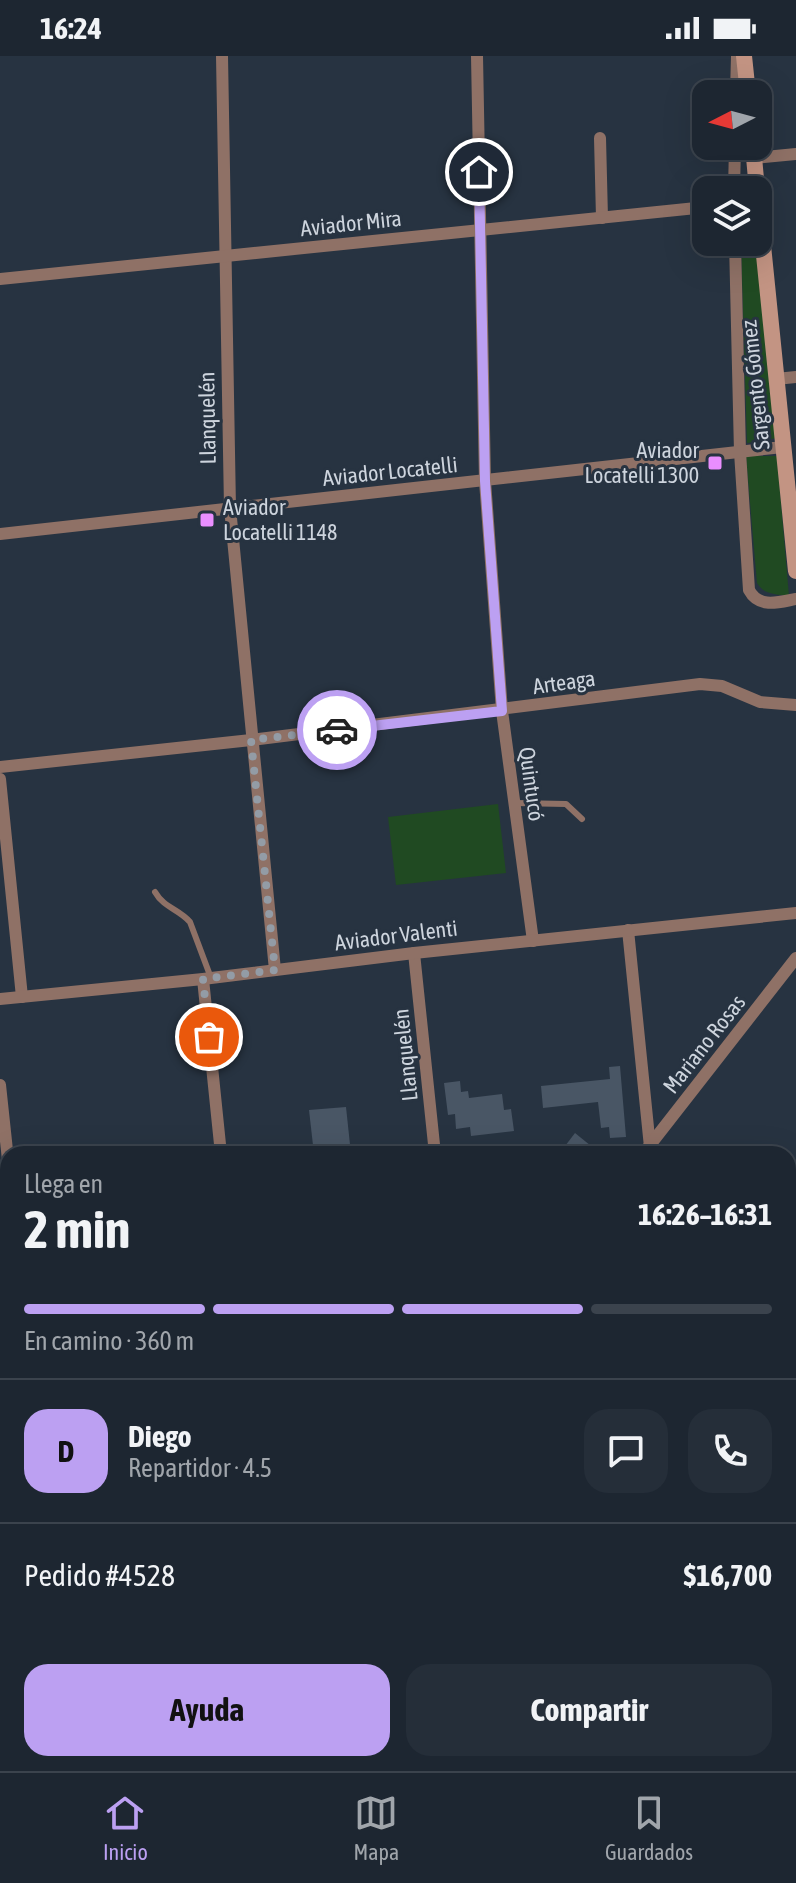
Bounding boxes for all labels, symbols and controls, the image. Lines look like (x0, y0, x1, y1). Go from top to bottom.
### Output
text: 16:24 (40, 11, 102, 45)
north arrow (692, 80, 772, 160)
map controls (692, 80, 772, 256)
pin (445, 138, 513, 206)
icon: home (457, 150, 501, 194)
button: layers (692, 176, 772, 256)
street label: Aviador Mira (299, 205, 403, 241)
street label: Sargento Gómez (735, 319, 775, 451)
street label: Llanquelén (193, 371, 221, 465)
place label: Aviador Locatelli 1300 (585, 437, 699, 488)
street label: Aviador Locatelli (321, 451, 459, 491)
marker: Aviador Locatelli 1300 (706, 454, 724, 472)
place label: Aviador Locatelli 1148 (223, 494, 337, 545)
marker: Aviador Locatelli 1148 (198, 511, 216, 529)
street label: Arteaga (531, 665, 597, 699)
courier (297, 690, 377, 770)
icon: car (315, 708, 359, 752)
street label: Quintucó (514, 745, 550, 823)
street label: Aviador Valenti (333, 915, 459, 955)
street label: Mariano Rosas (657, 989, 751, 1098)
pin (175, 1003, 243, 1071)
street label: Llanquelén (387, 1008, 423, 1102)
icon: bag (187, 1015, 231, 1059)
text: Llega en (24, 1169, 103, 1199)
text: 16:26–16:31 (638, 1197, 772, 1231)
text: 2 min (24, 1199, 130, 1259)
text: En camino · 360 m (24, 1326, 194, 1356)
button: chat (584, 1409, 668, 1493)
button: phone (688, 1409, 772, 1493)
text: Diego (128, 1419, 192, 1453)
text: D (58, 1434, 74, 1468)
text: Repartidor · 4.5 (128, 1453, 272, 1483)
text: Pedido #4528 (24, 1558, 175, 1592)
text: $16,700 (684, 1558, 772, 1592)
button: Ayuda (24, 1664, 390, 1756)
button: Compartir (406, 1664, 772, 1756)
tab: Inicio (103, 1791, 148, 1865)
tab: Mapa (354, 1791, 399, 1865)
tab: Guardados (605, 1791, 693, 1865)

